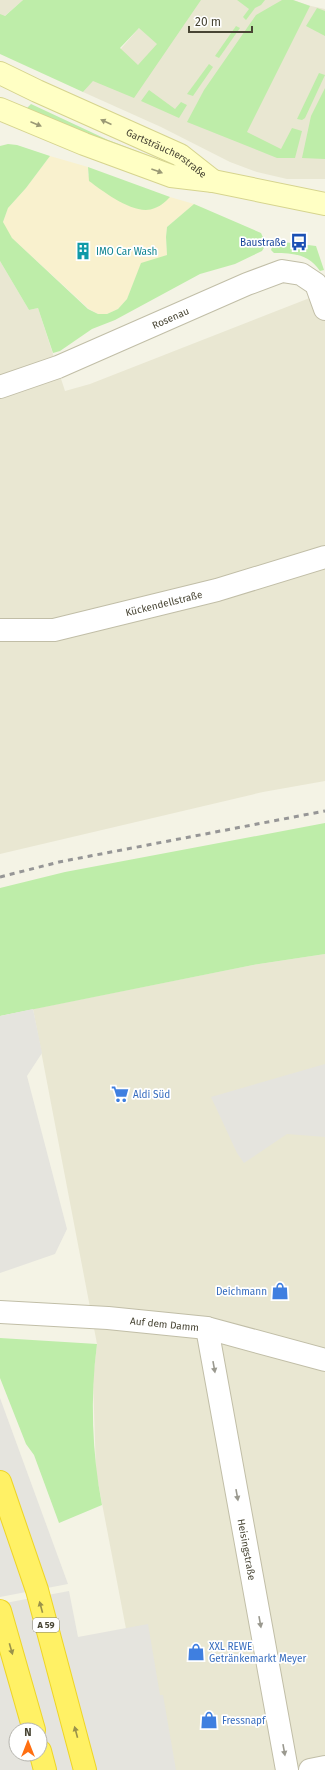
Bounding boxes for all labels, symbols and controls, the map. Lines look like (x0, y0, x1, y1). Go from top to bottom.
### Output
scale bar (189, 8, 252, 34)
text: 20 m (195, 15, 221, 29)
one-way arrow (100, 119, 112, 125)
one-way arrow (30, 121, 41, 127)
street label: Gartsträucherstraße (124, 127, 209, 181)
one-way arrow (151, 169, 163, 175)
bus stop icon: Baustraße (289, 232, 309, 252)
place label: Baustraße (240, 237, 286, 249)
building icon: IMO Car Wash (73, 241, 93, 261)
place label: IMO Car Wash (96, 246, 157, 258)
street label: Rosenau (150, 305, 191, 332)
street label: Kückendellstraße (124, 589, 204, 619)
supermarket icon: Aldi Süd (110, 1084, 130, 1104)
place label: Aldi Süd (133, 1089, 170, 1101)
shop icon: Deichmann (270, 1281, 290, 1301)
place label: Deichmann (216, 1286, 267, 1298)
street label: Auf dem Damm (129, 1315, 199, 1334)
one-way arrow (211, 1361, 217, 1373)
one-way arrow (235, 1488, 241, 1501)
street label: Heisingstraße (235, 1518, 258, 1581)
one-way arrow (38, 1601, 44, 1613)
one-way arrow (258, 1616, 264, 1629)
road number: A 59 (33, 1618, 59, 1632)
place label: XXL REWE Getränkemarkt Meyer (209, 1641, 306, 1665)
shop icon: XXL REWE Getränkemarkt Meyer (186, 1642, 206, 1662)
one-way arrow (8, 1643, 14, 1655)
shop icon: Fressnapf (199, 1710, 219, 1730)
place label: Fressnapf (222, 1715, 266, 1727)
north arrow (8, 1722, 48, 1762)
text: N (24, 1726, 32, 1739)
one-way arrow (73, 1726, 79, 1738)
one-way arrow (281, 1744, 287, 1757)

